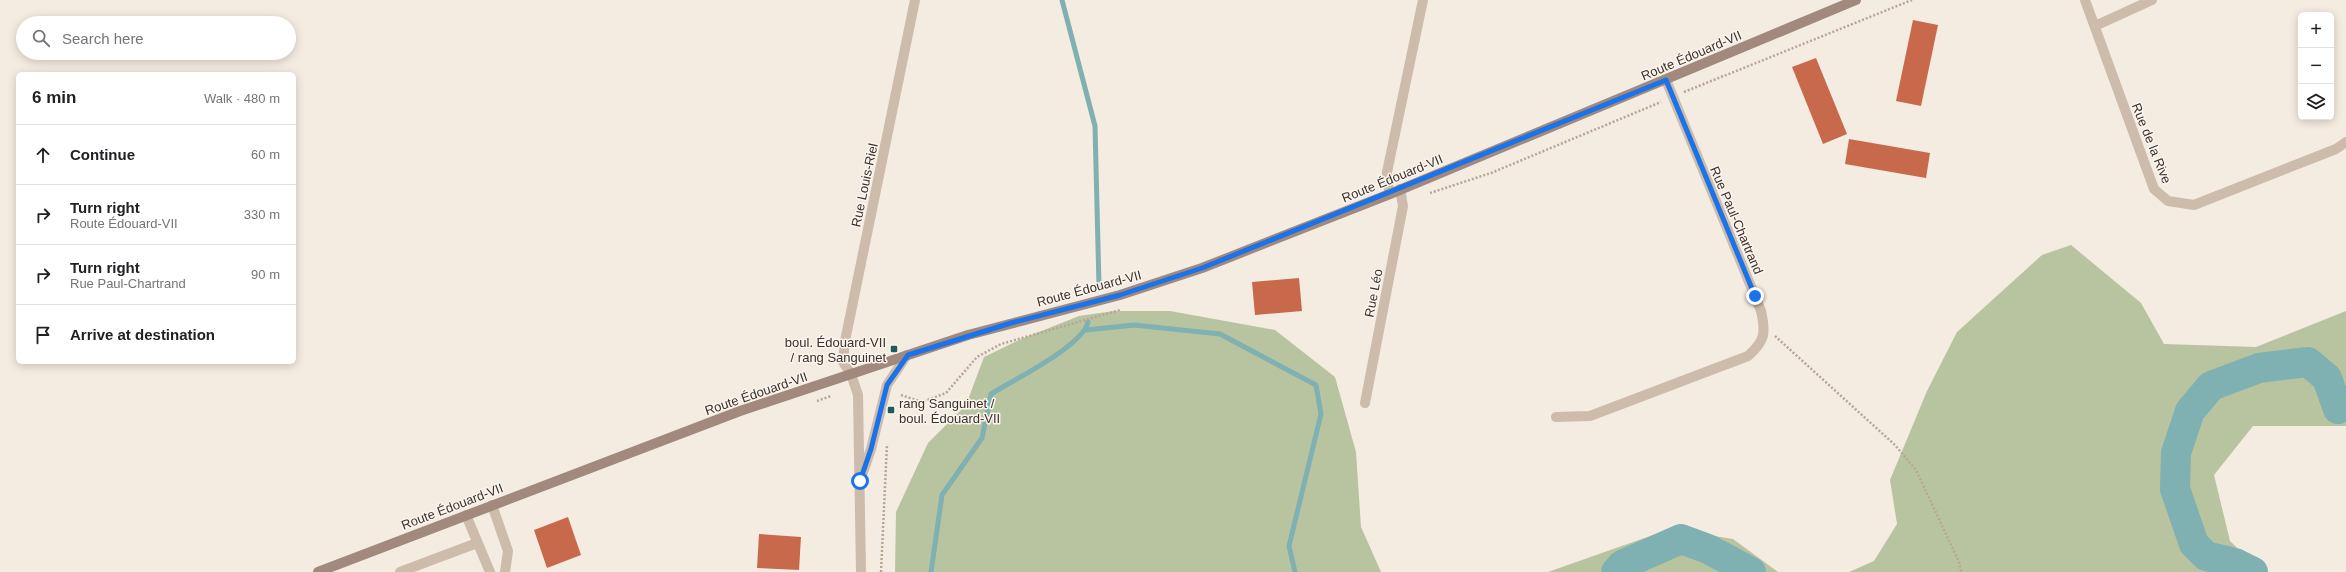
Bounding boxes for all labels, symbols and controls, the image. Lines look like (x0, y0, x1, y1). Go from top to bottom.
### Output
map controls (2298, 12, 2334, 120)
button: + (2298, 12, 2334, 48)
search box (16, 16, 296, 60)
icon: search (30, 27, 52, 49)
street label: Route Édouard-VII (1639, 28, 1744, 83)
text: Search here (62, 30, 144, 47)
button: − (2298, 48, 2334, 84)
button: layers (2298, 84, 2334, 120)
text: 6 min (32, 88, 76, 107)
text: Walk · 480 m (204, 91, 280, 106)
street label: Rue de la Rive (2129, 101, 2174, 186)
street label: Rue Louis-Riel (848, 142, 881, 228)
icon: ahead (32, 144, 54, 166)
text: Continue (70, 146, 135, 163)
text: 60 m (251, 147, 280, 162)
street label: Route Édouard-VII (1339, 151, 1445, 206)
street label: Rue Paul-Chartrand (1707, 164, 1766, 276)
text: Turn right (70, 199, 140, 216)
icon: right (32, 204, 54, 226)
text: 330 m (244, 207, 280, 222)
text: Route Édouard-VII (70, 216, 178, 231)
text: Turn right (70, 259, 140, 276)
icon: right (32, 264, 54, 286)
text: 90 m (251, 267, 280, 282)
street label: Route Édouard-VII (1035, 267, 1143, 310)
street label: Rue Léo (1361, 268, 1386, 319)
text: Rue Paul-Chartrand (70, 276, 186, 291)
route end (1746, 287, 1764, 305)
icon: arrive (32, 324, 54, 346)
text: Arrive at destination (70, 326, 215, 343)
place label: boul. Édouard-VII / rang Sanguinet (785, 335, 886, 365)
marker: boul. Édouard-VII / rang Sanguinet (889, 344, 899, 354)
street label: Route Édouard-VII (703, 369, 810, 418)
place label: rang Sanguinet / boul. Édouard-VII (899, 396, 1000, 426)
marker: rang Sanguinet / boul. Édouard-VII (886, 405, 896, 415)
route start (851, 472, 869, 490)
street label: Route Édouard-VII (399, 480, 505, 533)

